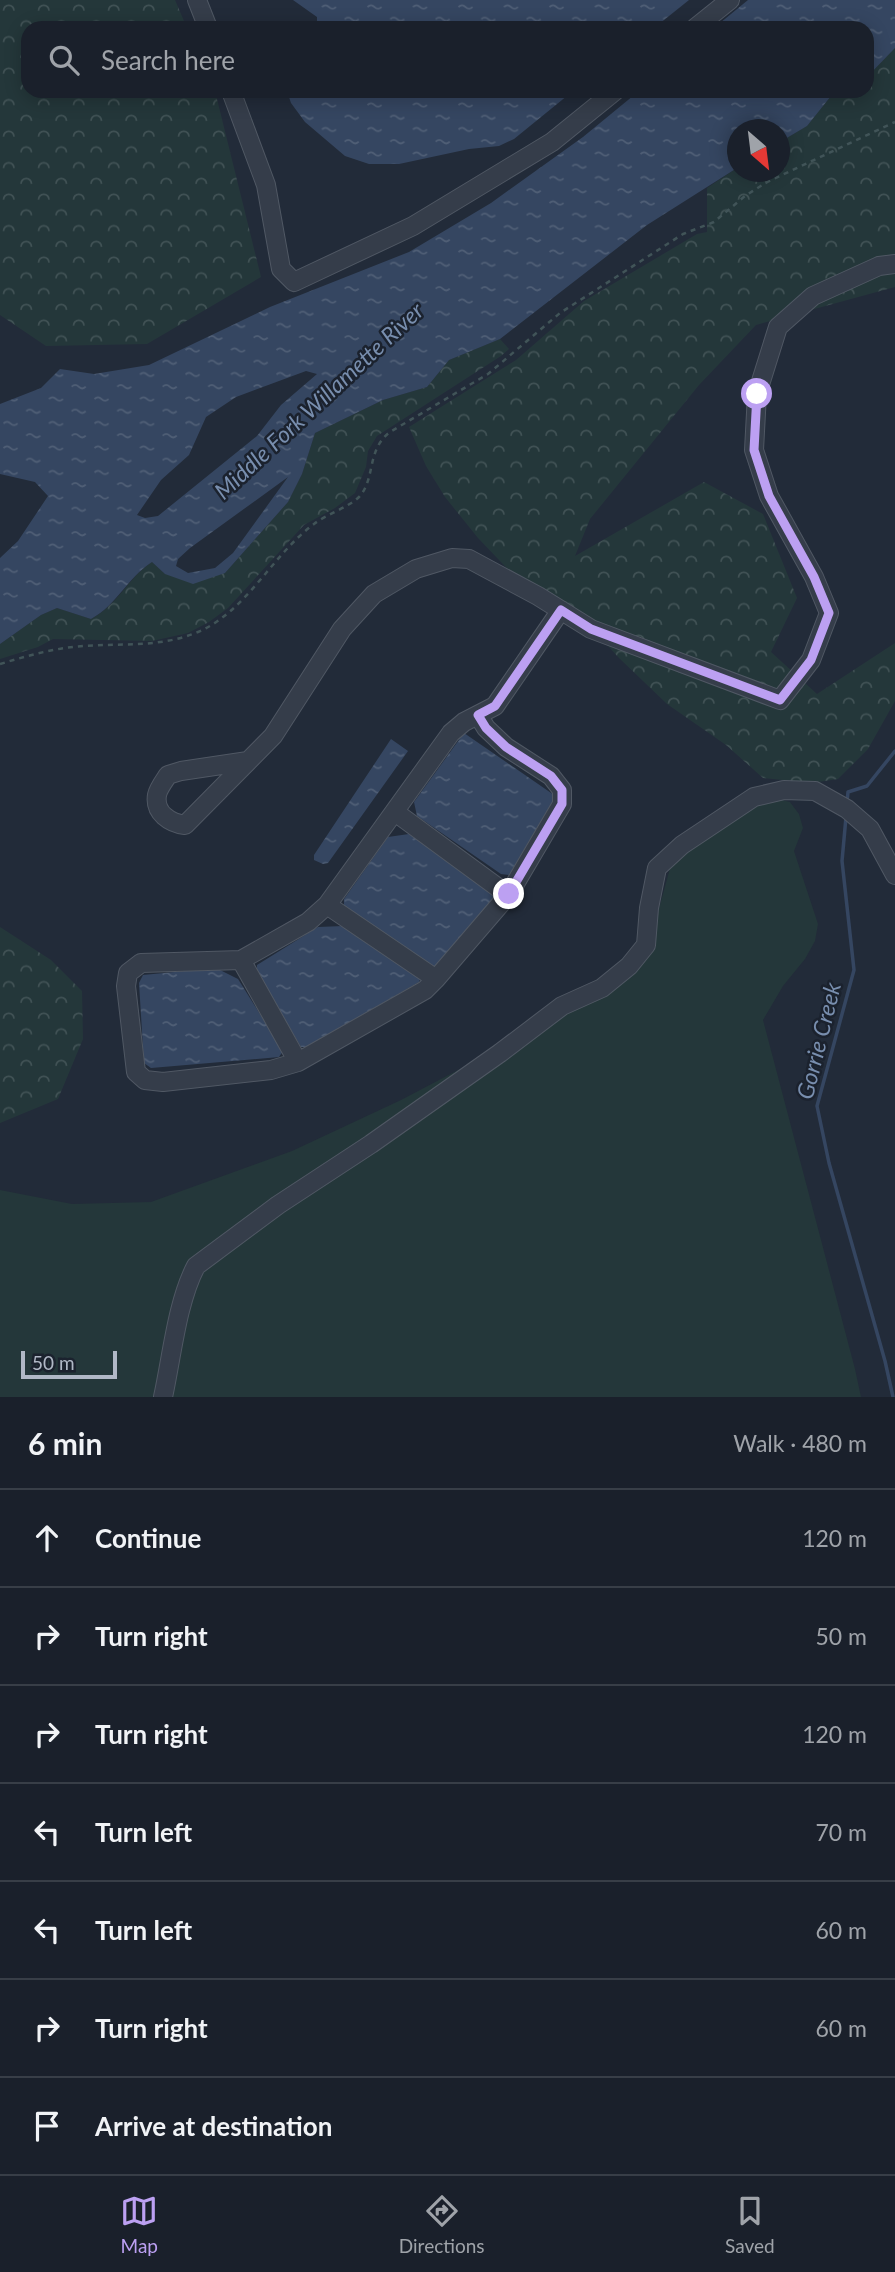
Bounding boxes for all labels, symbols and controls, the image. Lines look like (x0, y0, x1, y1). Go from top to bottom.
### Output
search box (21, 21, 874, 98)
icon: search (45, 41, 83, 79)
text: Search here (101, 44, 235, 76)
north arrow (727, 119, 790, 182)
water label: Middle Fork Willamette River (208, 295, 429, 504)
route start (741, 378, 772, 409)
route end (493, 878, 524, 909)
water label: Gorrie Creek (790, 978, 846, 1102)
scale bar (21, 1348, 117, 1380)
text: 50 m (32, 1351, 75, 1374)
text: 6 min (28, 1425, 102, 1461)
text: Walk · 480 m (733, 1429, 867, 1457)
icon: ahead (28, 1519, 66, 1557)
text: Continue (95, 1522, 201, 1554)
text: 120 m (802, 1524, 867, 1552)
icon: right (28, 1617, 66, 1655)
text: Turn right (95, 1620, 208, 1652)
text: 50 m (816, 1622, 867, 1650)
icon: right (28, 1715, 66, 1753)
text: Turn right (95, 1718, 208, 1750)
text: 120 m (802, 1720, 867, 1748)
icon: left (28, 1813, 66, 1851)
text: Turn left (95, 1816, 192, 1848)
text: 70 m (816, 1818, 867, 1846)
icon: left (28, 1911, 66, 1949)
text: Turn left (95, 1914, 192, 1946)
text: 60 m (816, 1916, 867, 1944)
icon: right (28, 2009, 66, 2047)
text: Turn right (95, 2012, 208, 2044)
text: 60 m (816, 2014, 867, 2042)
icon: arrive (28, 2107, 66, 2145)
text: Arrive at destination (95, 2110, 332, 2142)
tab: Map (120, 2192, 158, 2257)
tab: Directions (399, 2192, 485, 2257)
tab: Saved (725, 2192, 775, 2257)

